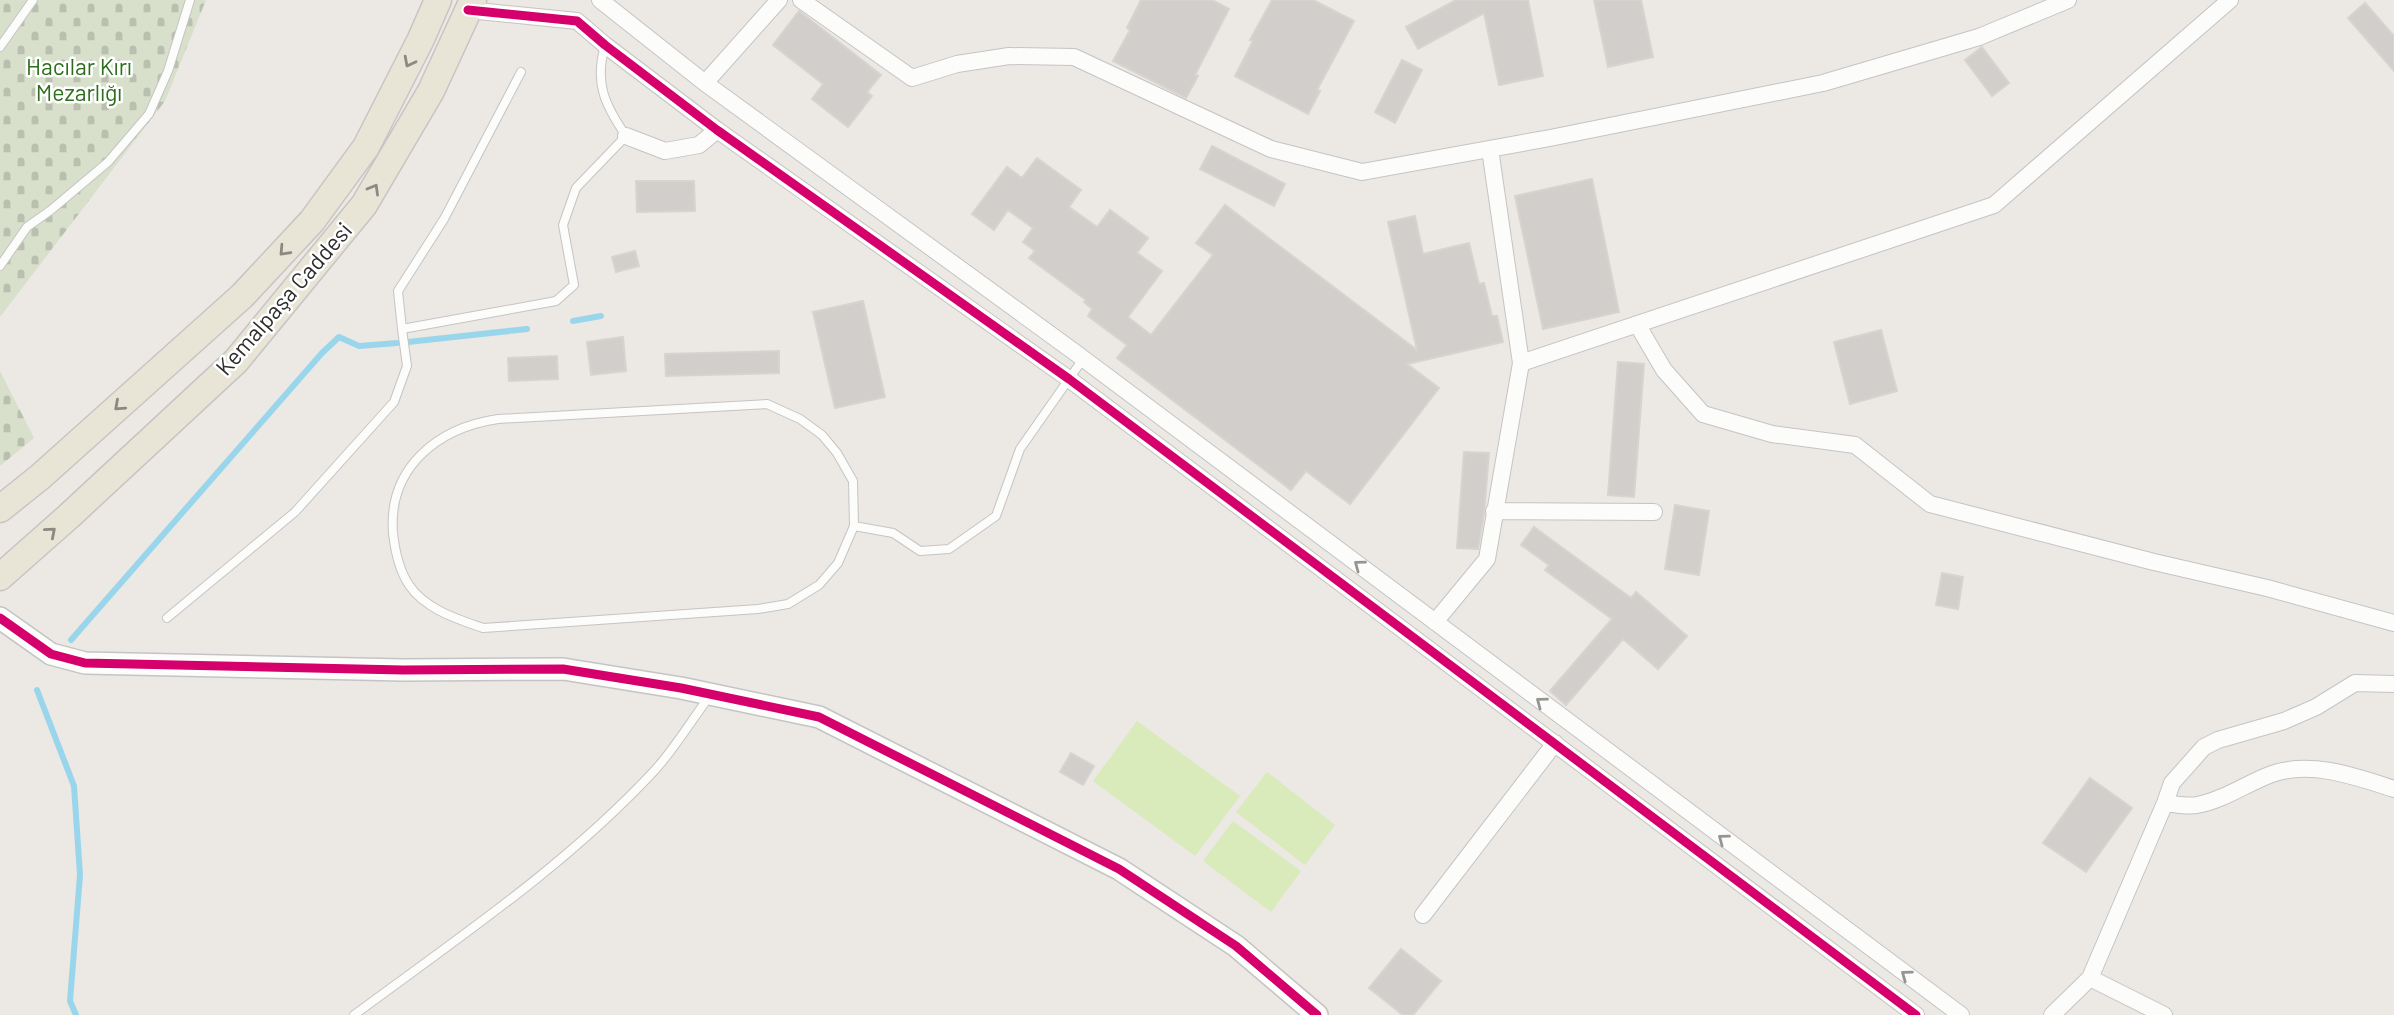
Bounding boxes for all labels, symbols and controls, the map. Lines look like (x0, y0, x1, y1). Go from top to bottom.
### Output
park label: Hacılar Kırı Mezarlığı (26, 52, 132, 106)
one-way arrow (404, 55, 418, 67)
one-way arrow (366, 183, 379, 196)
street label: Kemalpaşa Caddesi (209, 216, 357, 381)
one-way arrow (280, 243, 293, 256)
one-way arrow (114, 398, 127, 411)
one-way arrow (43, 528, 56, 540)
one-way arrow (1355, 561, 1367, 574)
one-way arrow (1537, 698, 1549, 710)
one-way arrow (1718, 835, 1731, 847)
one-way arrow (1901, 970, 1914, 983)

